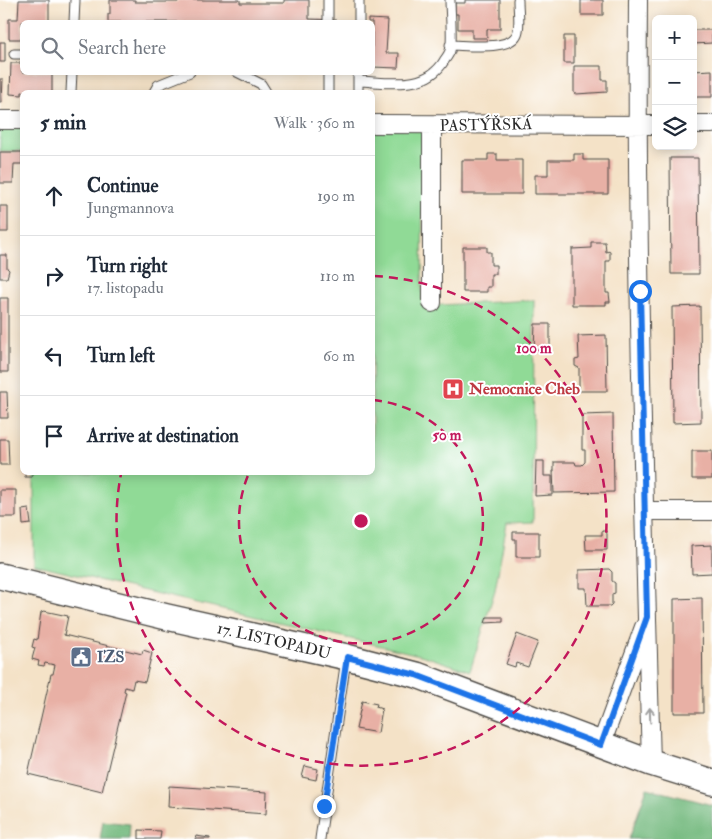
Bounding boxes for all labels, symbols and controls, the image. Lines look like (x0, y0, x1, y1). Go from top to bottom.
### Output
map controls (652, 15, 697, 150)
button: + (652, 15, 697, 60)
search box (20, 20, 375, 75)
icon: search (38, 34, 66, 62)
text: Search here (78, 36, 166, 60)
button: − (652, 60, 697, 105)
button: layers (652, 105, 697, 150)
text: 5 min (40, 109, 86, 136)
text: Walk · 360 m (274, 113, 355, 133)
street label: PASTÝŘSKÁ (439, 113, 533, 136)
text: Continue (87, 174, 158, 198)
icon: ahead (40, 182, 68, 210)
text: 190 m (317, 186, 355, 206)
text: Jungmannova (87, 198, 174, 218)
text: Turn right (87, 254, 167, 278)
icon: right (40, 262, 68, 290)
text: 110 m (320, 266, 355, 286)
text: 17. listopadu (87, 278, 164, 298)
route start (629, 280, 652, 303)
text: 100 m (516, 339, 552, 358)
icon: left (40, 342, 68, 370)
text: Turn left (87, 344, 155, 368)
text: 60 m (323, 346, 355, 366)
hospital icon: Nemocnice Cheb (441, 377, 465, 401)
place label: Nemocnice Cheb (468, 379, 580, 399)
icon: arrive (40, 422, 68, 450)
text: Arrive at destination (87, 424, 239, 448)
text: 50 m (433, 426, 462, 445)
centre of rings (352, 512, 370, 530)
street label: 17. LISTOPADU (215, 618, 333, 664)
public building icon: IZS (69, 645, 93, 669)
place label: IZS (97, 647, 124, 667)
one-way arrow (645, 707, 655, 723)
route end (313, 795, 336, 818)

